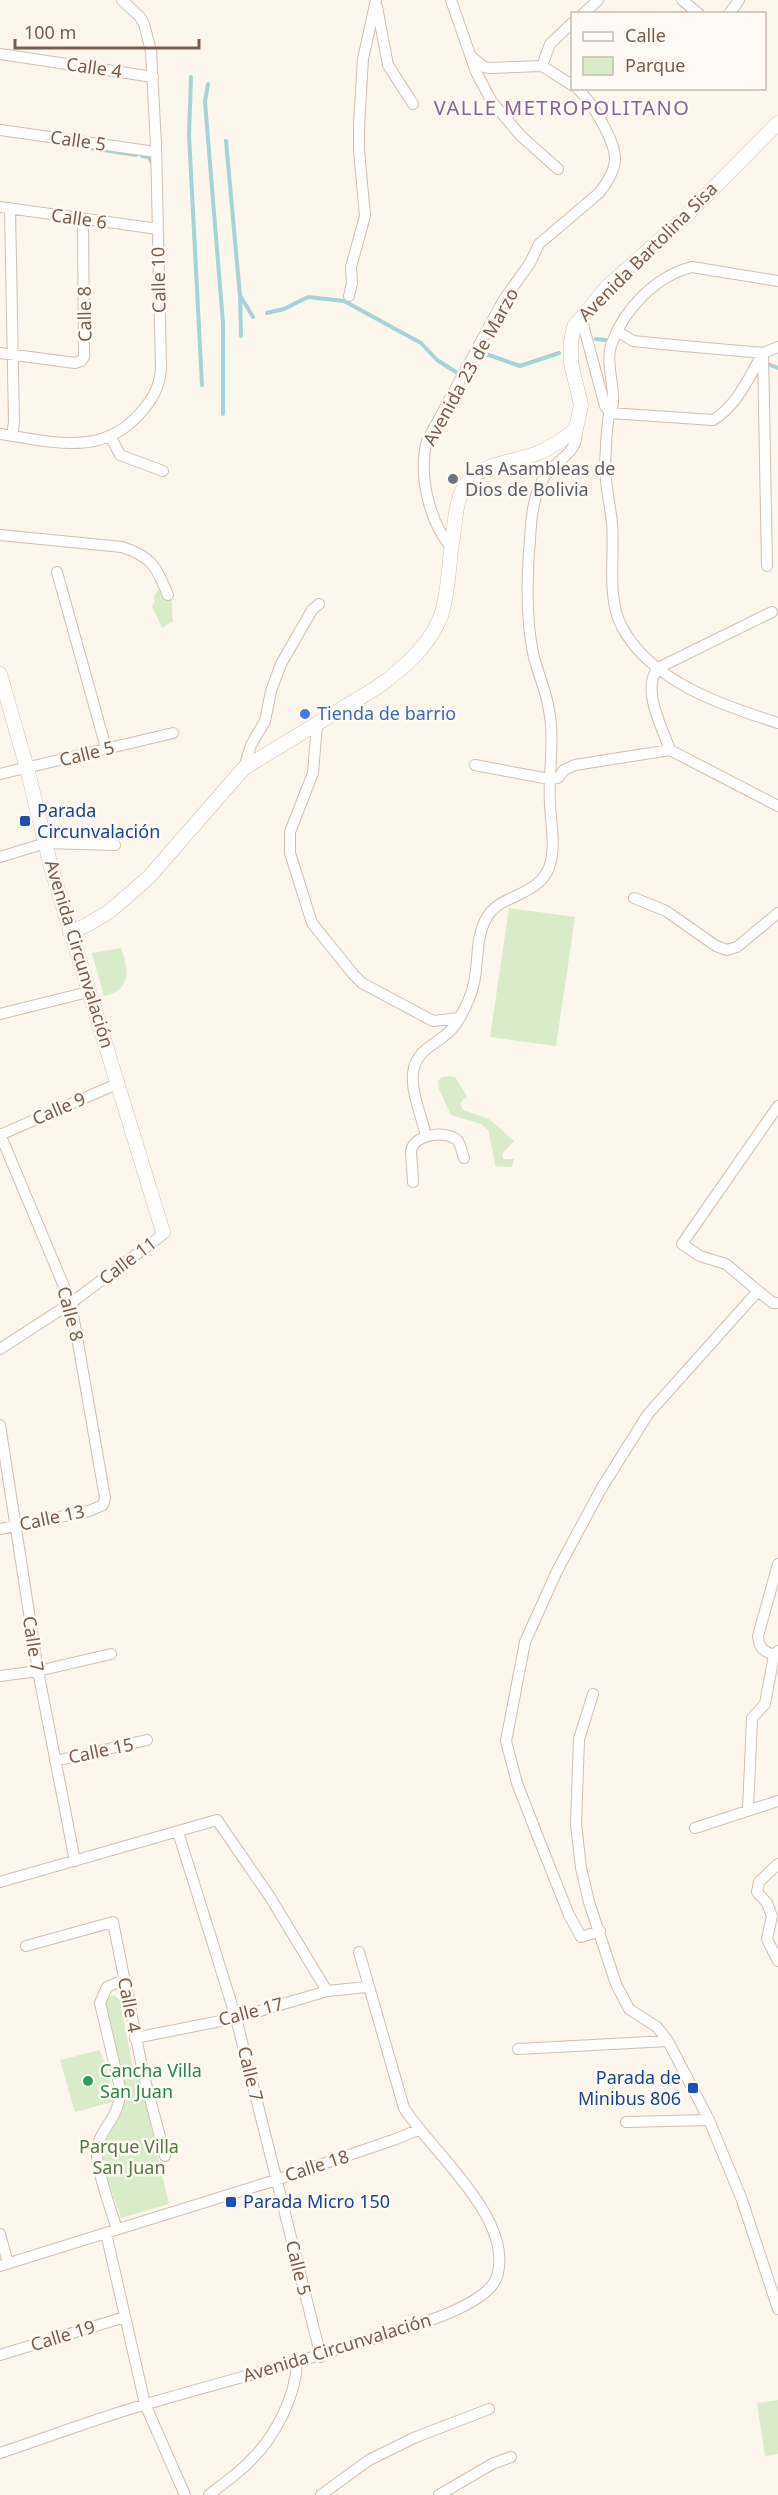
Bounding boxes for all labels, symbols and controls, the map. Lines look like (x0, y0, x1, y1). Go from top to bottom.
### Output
scale bar (15, 12, 200, 50)
legend (571, 12, 766, 90)
text: 100 m (24, 20, 76, 44)
text: Calle (625, 23, 666, 47)
street label: Calle 4 (65, 51, 123, 83)
text: Parque (625, 53, 685, 77)
district label: VALLE METROPOLITANO (434, 94, 690, 121)
street label: Calle 5 (49, 124, 107, 156)
street label: Avenida Bartolina Sisa (573, 177, 722, 326)
street label: Calle 6 (50, 202, 108, 234)
street label: Calle 10 (145, 247, 171, 313)
street label: Avenida 23 de Marzo (417, 283, 523, 450)
street label: Calle 8 (72, 286, 96, 342)
place label: Las Asambleas de Dios de Bolivia (465, 456, 615, 501)
marker: Las Asambleas de Dios de Bolivia (446, 472, 460, 486)
place label: Tienda de barrio (317, 701, 456, 725)
marker: Tienda de barrio (298, 707, 312, 721)
street label: Calle 5 (57, 735, 117, 771)
place label: Parada Circunvalación (37, 798, 160, 843)
marker: Parada Circunvalación (18, 814, 32, 828)
street label: Avenida Circunvalación (40, 857, 120, 1051)
street label: Calle 9 (28, 1086, 89, 1130)
street label: Calle 11 (94, 1231, 161, 1290)
street label: Calle 8 (52, 1284, 90, 1344)
street label: Calle 13 (17, 1498, 87, 1536)
street label: Calle 7 (18, 1614, 50, 1673)
street label: Calle 15 (66, 1731, 136, 1769)
street label: Calle 4 (113, 1975, 147, 2035)
street label: Calle 17 (216, 1991, 286, 2031)
street label: Calle 7 (233, 2044, 269, 2104)
place label: Cancha Villa San Juan (100, 2058, 202, 2103)
place label: Parada de Minibus 806 (578, 2065, 681, 2110)
marker: Cancha Villa San Juan (81, 2074, 95, 2088)
marker: Parada de Minibus 806 (686, 2081, 700, 2095)
park label: Parque Villa San Juan (79, 2134, 179, 2179)
street label: Calle 18 (282, 2143, 352, 2187)
place label: Parada Micro 150 (243, 2189, 390, 2213)
marker: Parada Micro 150 (224, 2195, 238, 2209)
street label: Calle 5 (281, 2238, 317, 2298)
street label: Avenida Circunvalación (240, 2307, 434, 2387)
street label: Calle 19 (28, 2314, 98, 2356)

